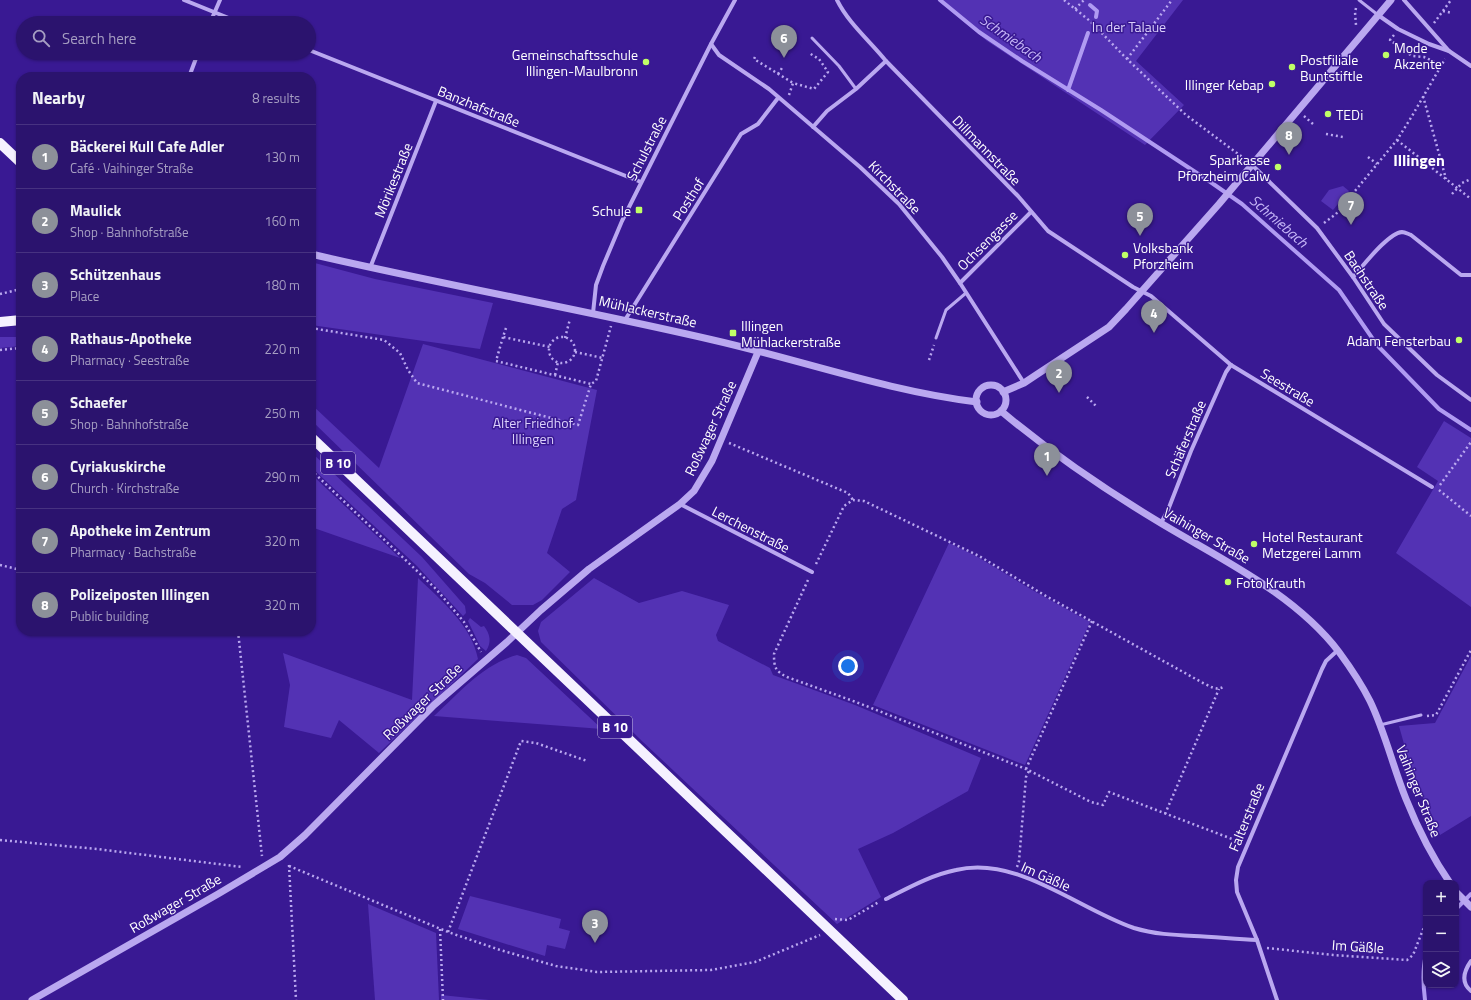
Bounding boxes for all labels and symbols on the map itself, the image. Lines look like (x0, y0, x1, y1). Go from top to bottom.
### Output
water label: Schmiebach (975, 8, 1047, 68)
park label: In der Talaue (1092, 16, 1166, 37)
pin: 6 (771, 25, 797, 58)
place label: Mode Akzente (1394, 37, 1442, 74)
place label: Gemeinschaftsschule Illingen-Maulbronn (512, 44, 638, 81)
place label: Postfiliale Buntstiftle (1300, 49, 1363, 86)
marker: Mode Akzente (1381, 50, 1391, 60)
marker: Gemeinschaftsschule Illingen-Maulbronn (641, 57, 651, 67)
marker: Postfiliale Buntstiftle (1287, 62, 1297, 72)
place label: Illinger Kebap (1185, 74, 1264, 95)
marker: Illinger Kebap (1267, 79, 1277, 89)
street label: Banzhafstraße (435, 80, 523, 132)
place label: TEDi (1336, 104, 1363, 125)
marker: TEDi (1323, 109, 1333, 119)
street label: Dillmannstraße (948, 110, 1026, 190)
street label: Schulstraße (621, 112, 671, 184)
pin: 8 (1276, 122, 1302, 155)
street label: Mörikestraße (368, 139, 418, 221)
district label: Illingen (1393, 148, 1445, 172)
place label: Sparkasse Pforzheim Calw (1178, 149, 1270, 186)
street label: Kirchstraße (864, 155, 926, 219)
marker: Sparkasse Pforzheim Calw (1273, 162, 1283, 172)
street label: Posthof (667, 173, 709, 224)
water label: Schmiebach (1245, 189, 1314, 253)
pin: 7 (1338, 192, 1364, 225)
place label: Schule (592, 200, 631, 221)
pin: 5 (1127, 203, 1153, 236)
marker: Schule (634, 205, 644, 215)
street label: Ochsengasse (952, 205, 1022, 275)
place label: Volksbank Pforzheim (1133, 237, 1194, 274)
street label: Bachstraße (1339, 246, 1395, 314)
marker: Volksbank Pforzheim (1120, 250, 1130, 260)
street label: Mühlackerstraße (597, 290, 699, 332)
pin: 4 (1141, 300, 1167, 333)
place label: Illingen Mühlackerstraße (741, 315, 841, 352)
marker: Illingen Mühlackerstraße (728, 328, 738, 338)
place label: Adam Fensterbau (1347, 330, 1451, 351)
marker: Adam Fensterbau (1454, 335, 1464, 345)
pin: 2 (1046, 360, 1072, 393)
street label: Seestraße (1257, 363, 1319, 411)
street label: Roßwager Straße (679, 377, 741, 479)
street label: Schäferstraße (1159, 397, 1211, 481)
park label: Alter Friedhof Illingen (493, 412, 574, 449)
pin: 1 (1034, 443, 1060, 476)
road number: B 10 (321, 452, 355, 474)
street label: Lerchenstraße (708, 500, 794, 558)
street label: Vaihinger Straße (1160, 502, 1254, 568)
place label: Hotel Restaurant Metzgerei Lamm (1262, 526, 1363, 563)
marker: Hotel Restaurant Metzgerei Lamm (1249, 539, 1259, 549)
place label: Foto Krauth (1236, 572, 1305, 593)
marker: Foto Krauth (1223, 577, 1233, 587)
your location (838, 656, 858, 676)
street label: Roßwager Straße (378, 658, 466, 744)
road number: B 10 (598, 716, 632, 738)
street label: Vaihinger Straße (1391, 742, 1447, 840)
street label: Falterstraße (1223, 780, 1269, 854)
street label: Im Gäßle (1018, 856, 1074, 896)
street label: Roßwager Straße (125, 868, 225, 938)
pin: 3 (582, 910, 608, 943)
street label: Im Gäßle (1331, 934, 1385, 958)

